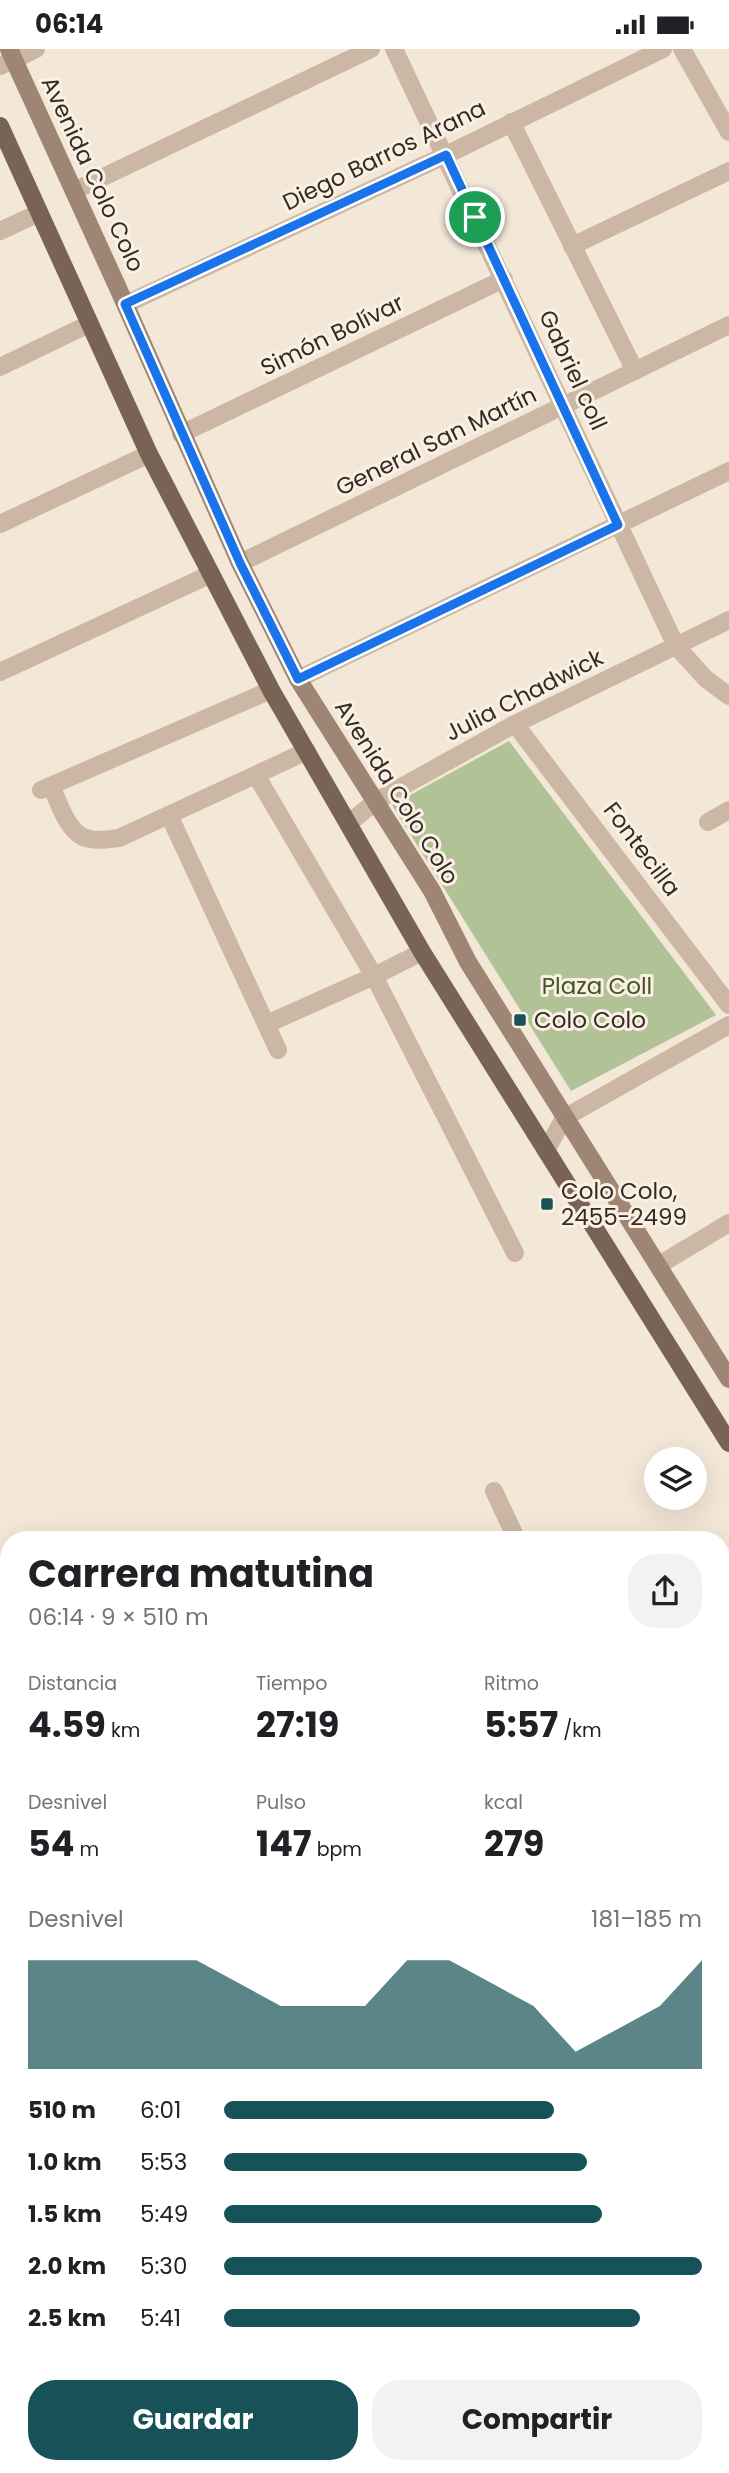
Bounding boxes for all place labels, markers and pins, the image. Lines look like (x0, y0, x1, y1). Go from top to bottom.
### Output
pin (445, 187, 505, 247)
place label: Colo Colo (534, 1004, 646, 1036)
marker: Colo Colo (512, 1012, 528, 1028)
place label: Colo Colo, 2455-2499 (561, 1175, 687, 1233)
marker: Colo Colo, 2455-2499 (539, 1196, 555, 1212)

